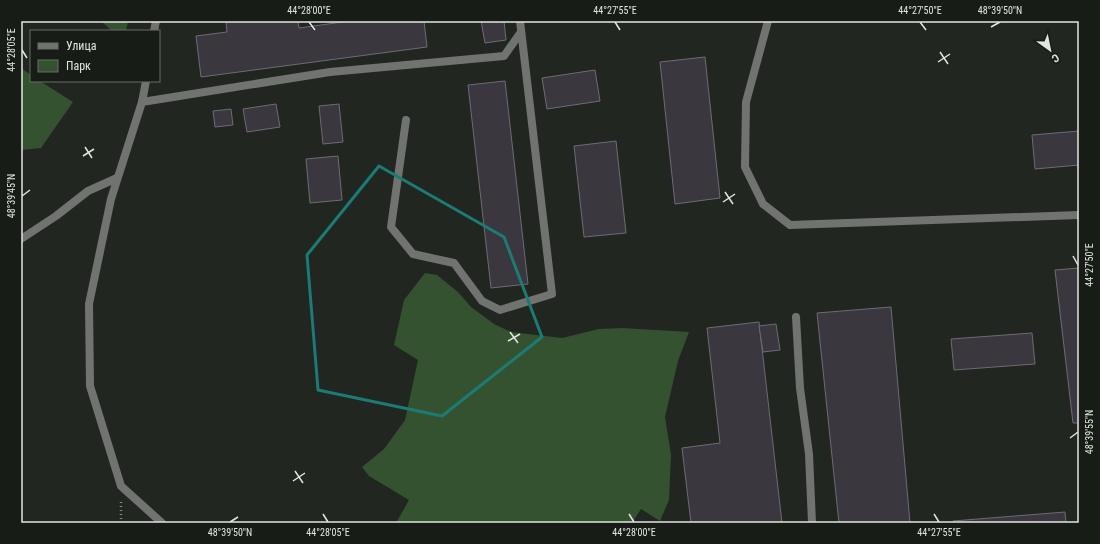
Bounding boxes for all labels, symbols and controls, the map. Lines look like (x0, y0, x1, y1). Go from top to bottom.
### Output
text: 44°28'00"E (287, 5, 331, 16)
text: 44°27'55"E (593, 5, 637, 16)
text: 44°27'50"E (898, 5, 942, 16)
text: 48°39'50"N (978, 5, 1022, 16)
text: 44°28'05"E (6, 28, 17, 72)
legend (30, 30, 160, 82)
north arrow (1030, 30, 1070, 70)
text: Улица (66, 39, 97, 53)
text: С (1049, 51, 1061, 65)
text: Парк (66, 59, 91, 73)
text: 48°39'45"N (6, 174, 17, 218)
text: 44°27'50"E (1084, 243, 1095, 287)
text: 48°39'55"N (1084, 410, 1095, 454)
text: 48°39'50"N (208, 527, 252, 538)
text: 44°28'05"E (306, 527, 350, 538)
text: 44°28'00"E (612, 527, 656, 538)
text: 44°27'55"E (917, 527, 961, 538)

